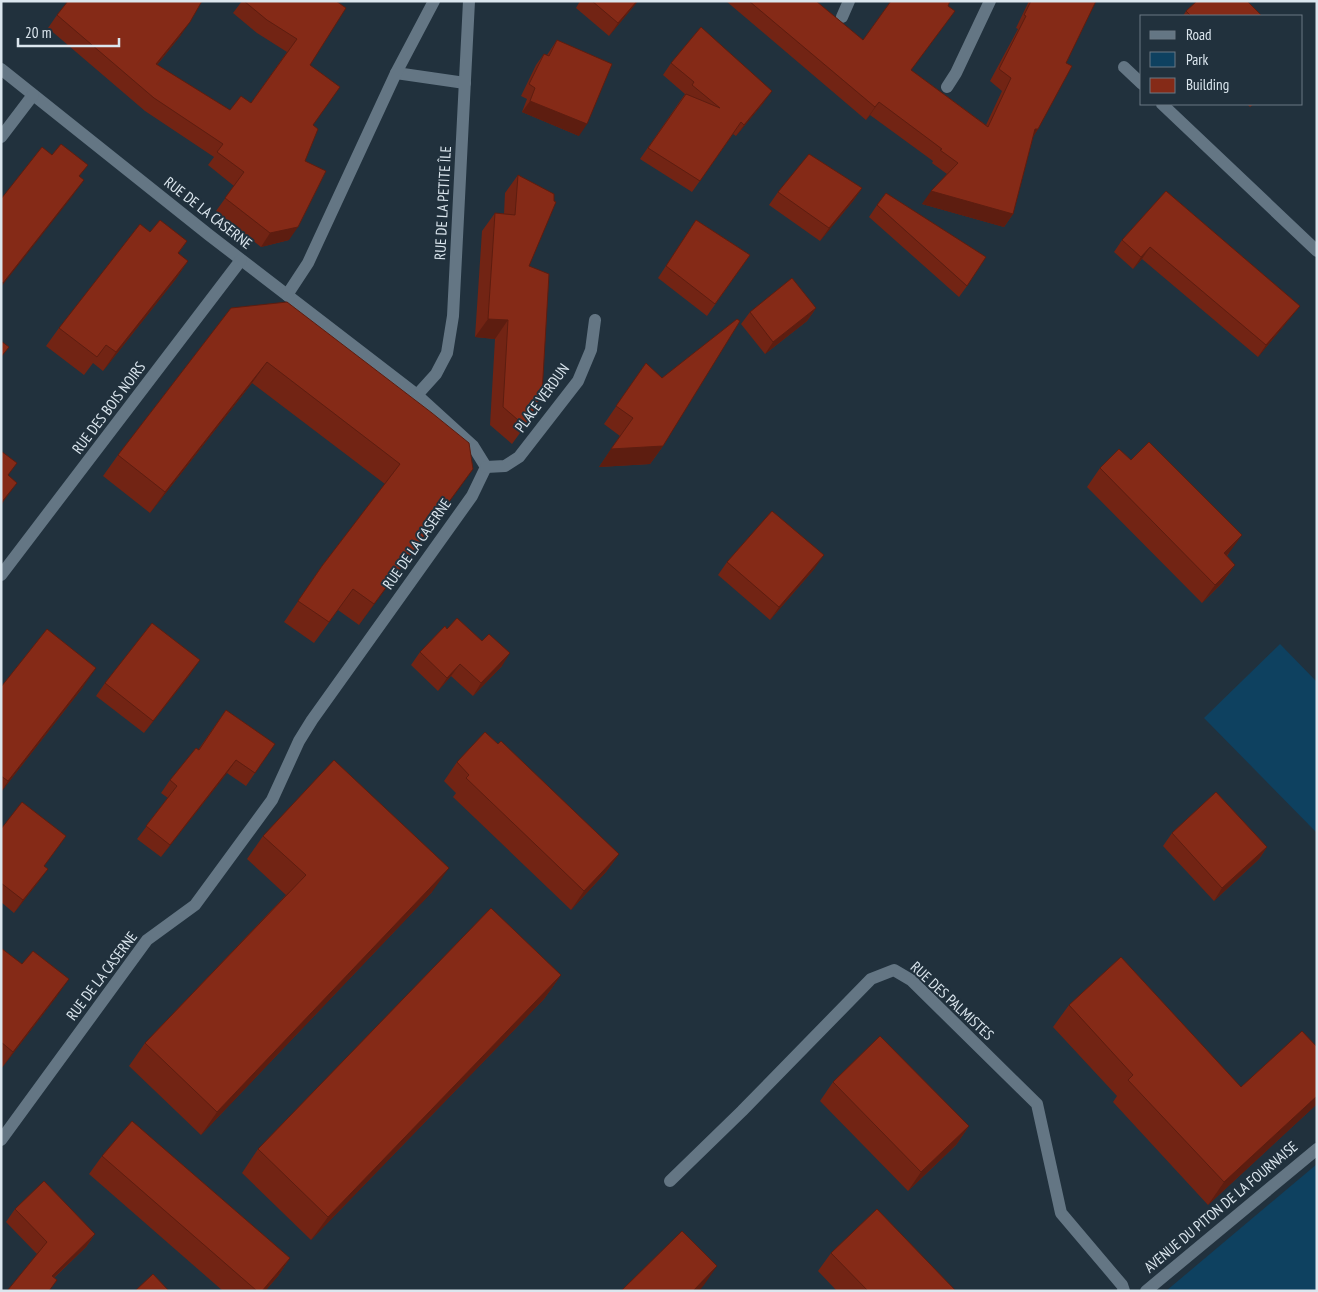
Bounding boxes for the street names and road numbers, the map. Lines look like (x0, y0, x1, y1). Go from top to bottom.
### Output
street label: RUE DE LA PETITE ÎLE (430, 146, 455, 260)
street label: RUE DE LA CASERNE (161, 172, 256, 253)
street label: RUE DES BOIS NOIRS (68, 358, 149, 457)
street label: PLACE VERDUN (510, 360, 573, 436)
street label: RUE DE LA CASERNE (378, 495, 455, 593)
street label: RUE DE LA CASERNE (62, 928, 141, 1024)
street label: RUE DES PALMISTES (907, 957, 998, 1044)
street label: AVENUE DU PITON DE LA FOURNAISE (1140, 1137, 1301, 1276)

